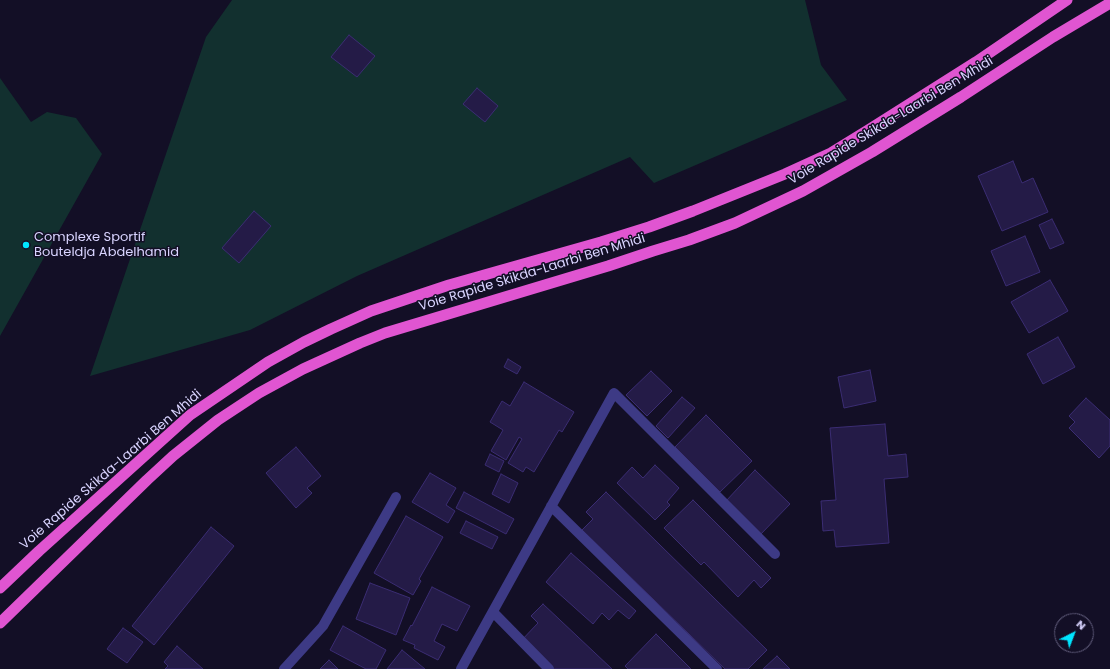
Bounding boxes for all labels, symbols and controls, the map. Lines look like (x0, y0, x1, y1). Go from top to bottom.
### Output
street label: Voie Rapide Skikda-Laarbi Ben Mhidi (786, 54, 996, 188)
place label: Complexe Sportif Bouteldja Abdelhamid (34, 230, 179, 261)
street label: Voie Rapide Skikda-Laarbi Ben Mhidi (417, 231, 647, 315)
marker: Complexe Sportif Bouteldja Abdelhamid (21, 240, 31, 250)
street label: Voie Rapide Skikda-Laarbi Ben Mhidi (17, 387, 205, 553)
north arrow (1054, 613, 1094, 653)
text: N (1073, 616, 1090, 634)

